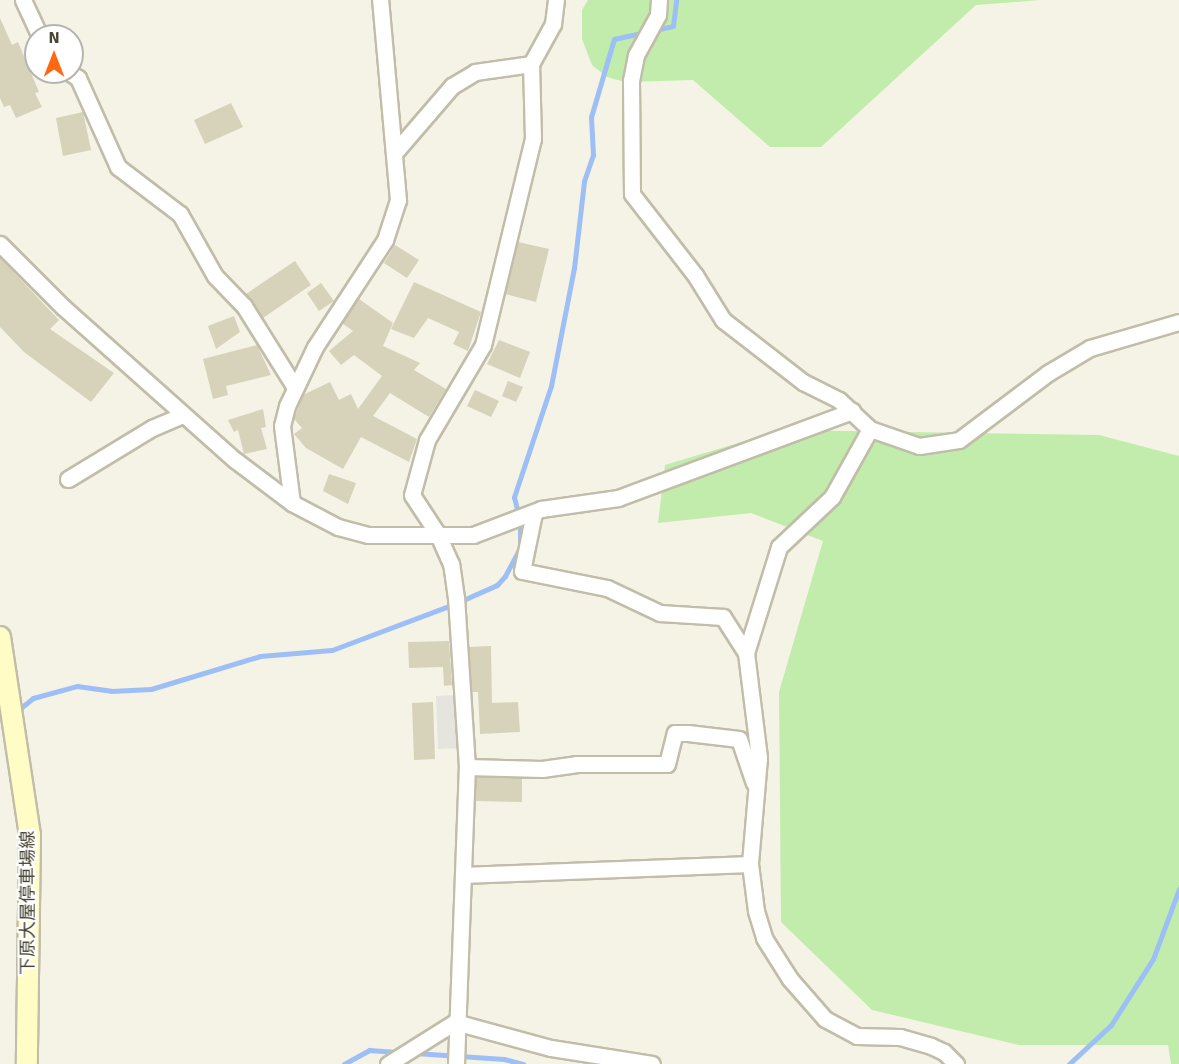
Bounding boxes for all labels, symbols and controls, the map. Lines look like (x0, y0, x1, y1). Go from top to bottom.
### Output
north arrow (24, 24, 84, 84)
text: N (48, 28, 60, 48)
street label: 下原大屋停車場線 (17, 831, 39, 975)

